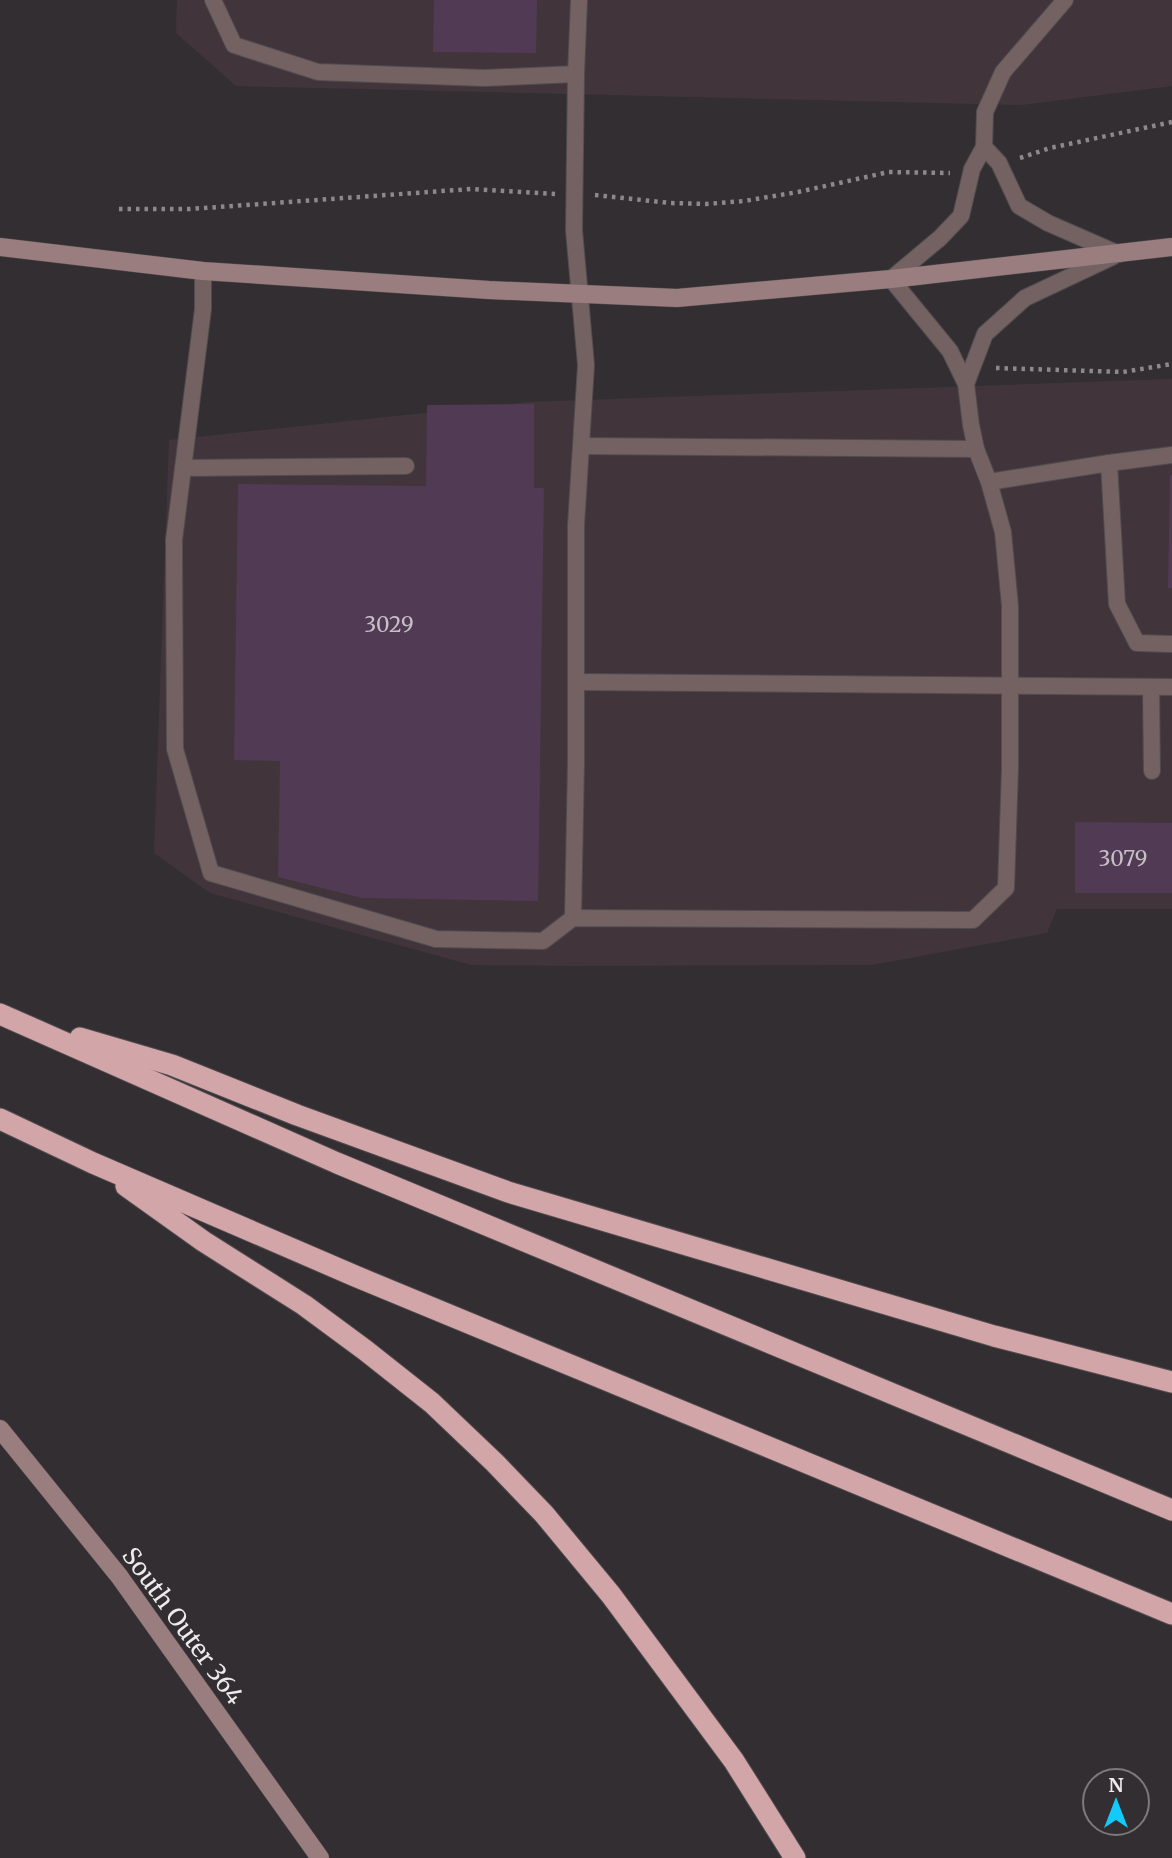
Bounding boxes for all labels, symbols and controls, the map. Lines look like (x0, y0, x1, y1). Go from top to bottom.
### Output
house number: 3029 (364, 611, 414, 638)
house number: 3079 (1098, 845, 1148, 872)
street label: South Outer 364 (115, 1541, 251, 1711)
north arrow (1081, 1767, 1151, 1837)
text: N (1108, 1773, 1124, 1797)

